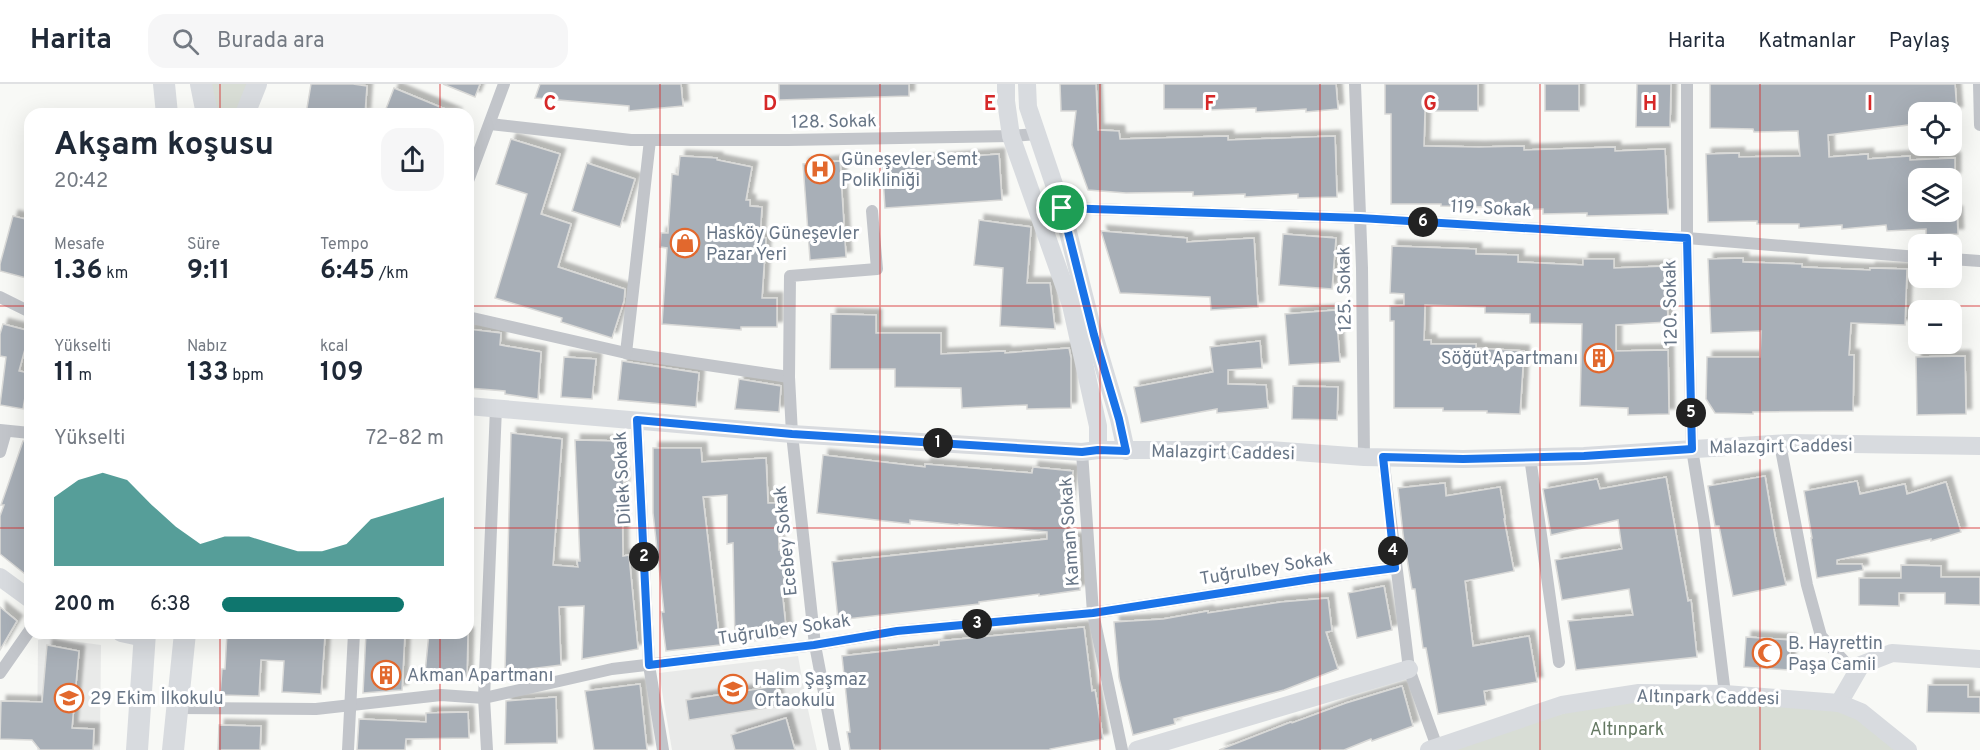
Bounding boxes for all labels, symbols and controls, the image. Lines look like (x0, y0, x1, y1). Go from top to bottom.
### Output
search box (148, 14, 568, 68)
text: Harita (30, 23, 112, 59)
icon: search (169, 25, 202, 58)
text: Burada ara (217, 28, 325, 55)
text: Harita (1668, 28, 1725, 55)
text: Katmanlar (1758, 28, 1856, 55)
text: Paylaş (1889, 28, 1950, 55)
text: C (544, 92, 556, 118)
text: D (763, 92, 777, 118)
text: E (984, 92, 996, 118)
text: F (1204, 92, 1216, 118)
text: G (1423, 92, 1437, 118)
text: H (1643, 92, 1657, 118)
text: I (1867, 92, 1873, 118)
map controls (1908, 102, 1962, 354)
button: locate (1908, 102, 1962, 156)
street label: 128. Sokak (791, 110, 877, 135)
text: Akşam koşusu (54, 125, 274, 167)
button: share (381, 128, 444, 191)
place label: Güneşevler Semt Polikliniği (841, 149, 978, 193)
hospital icon: Güneşevler Semt Polikliniği (804, 153, 836, 185)
button: layers (1908, 168, 1962, 222)
text: 20:42 (54, 169, 108, 195)
pin (1036, 182, 1087, 233)
icon: arrive (1045, 191, 1078, 224)
street label: 119. Sokak (1450, 196, 1532, 223)
pin: 6 (1408, 207, 1438, 237)
text: 6 (1418, 212, 1428, 232)
place label: Hasköy Güneşevler Pazar Yeri (706, 223, 859, 267)
shop icon: Hasköy Güneşevler Pazar Yeri (669, 227, 701, 259)
button: + (1908, 234, 1962, 288)
text: Mesafe (54, 235, 105, 255)
text: Süre (187, 235, 220, 255)
text: Tempo (320, 235, 369, 255)
street label: 125. Sokak (1333, 246, 1358, 332)
text: 1.36 (54, 255, 102, 288)
text: 9:11 (187, 255, 230, 288)
text: 6:45 (320, 255, 375, 288)
street label: 120. Sokak (1659, 260, 1684, 346)
text: km (102, 264, 128, 284)
text: /km (375, 264, 409, 284)
button: − (1908, 300, 1962, 354)
text: Yükselti (54, 337, 111, 357)
text: Nabız (187, 337, 227, 357)
text: kcal (320, 337, 348, 357)
building icon: Söğüt Apartmanı (1583, 342, 1615, 374)
place label: Söğüt Apartmanı (1441, 348, 1578, 371)
text: 11 (54, 357, 75, 390)
text: 133 (187, 357, 229, 390)
text: 109 (320, 357, 363, 390)
text: m (75, 366, 92, 386)
text: bpm (229, 366, 264, 386)
pin: 5 (1676, 398, 1706, 428)
text: 5 (1686, 403, 1696, 423)
text: Yükselti (54, 426, 125, 452)
text: 72–82 m (366, 426, 444, 452)
pin: 1 (923, 428, 953, 458)
street label: Dilek Sokak (610, 431, 637, 525)
text: 1 (935, 433, 941, 453)
street label: Malazgirt Caddesi (1709, 435, 1853, 460)
street label: Malazgirt Caddesi (1151, 441, 1295, 466)
street label: Kaman Sokak (1055, 477, 1086, 587)
street label: Ecebey Sokak (769, 484, 804, 597)
pin: 4 (1378, 536, 1408, 566)
text: 4 (1388, 541, 1398, 561)
pin: 2 (629, 542, 659, 572)
text: 2 (639, 547, 649, 567)
street label: Tuğrulbey Sokak (1198, 548, 1334, 591)
text: 200 m (54, 592, 115, 618)
text: 6:38 (150, 592, 191, 618)
pin: 3 (962, 609, 992, 639)
street label: Tuğrulbey Sokak (716, 610, 852, 651)
text: 3 (972, 614, 982, 634)
place label: B. Hayrettin Paşa Camii (1788, 633, 1883, 677)
mosque icon: B. Hayrettin Paşa Camii (1751, 637, 1783, 669)
building icon: Akman Apartmanı (370, 659, 402, 691)
place label: Akman Apartmanı (407, 665, 553, 688)
place label: Halim Şaşmaz Ortaokulu (754, 669, 867, 713)
school or university icon: Halim Şaşmaz Ortaokulu (717, 673, 749, 705)
school or university icon: 29 Ekim İlkokulu (53, 682, 85, 714)
place label: 29 Ekim İlkokulu (90, 686, 224, 711)
street label: Altınpark Caddesi (1636, 686, 1780, 711)
park label: Altınpark (1590, 719, 1664, 742)

